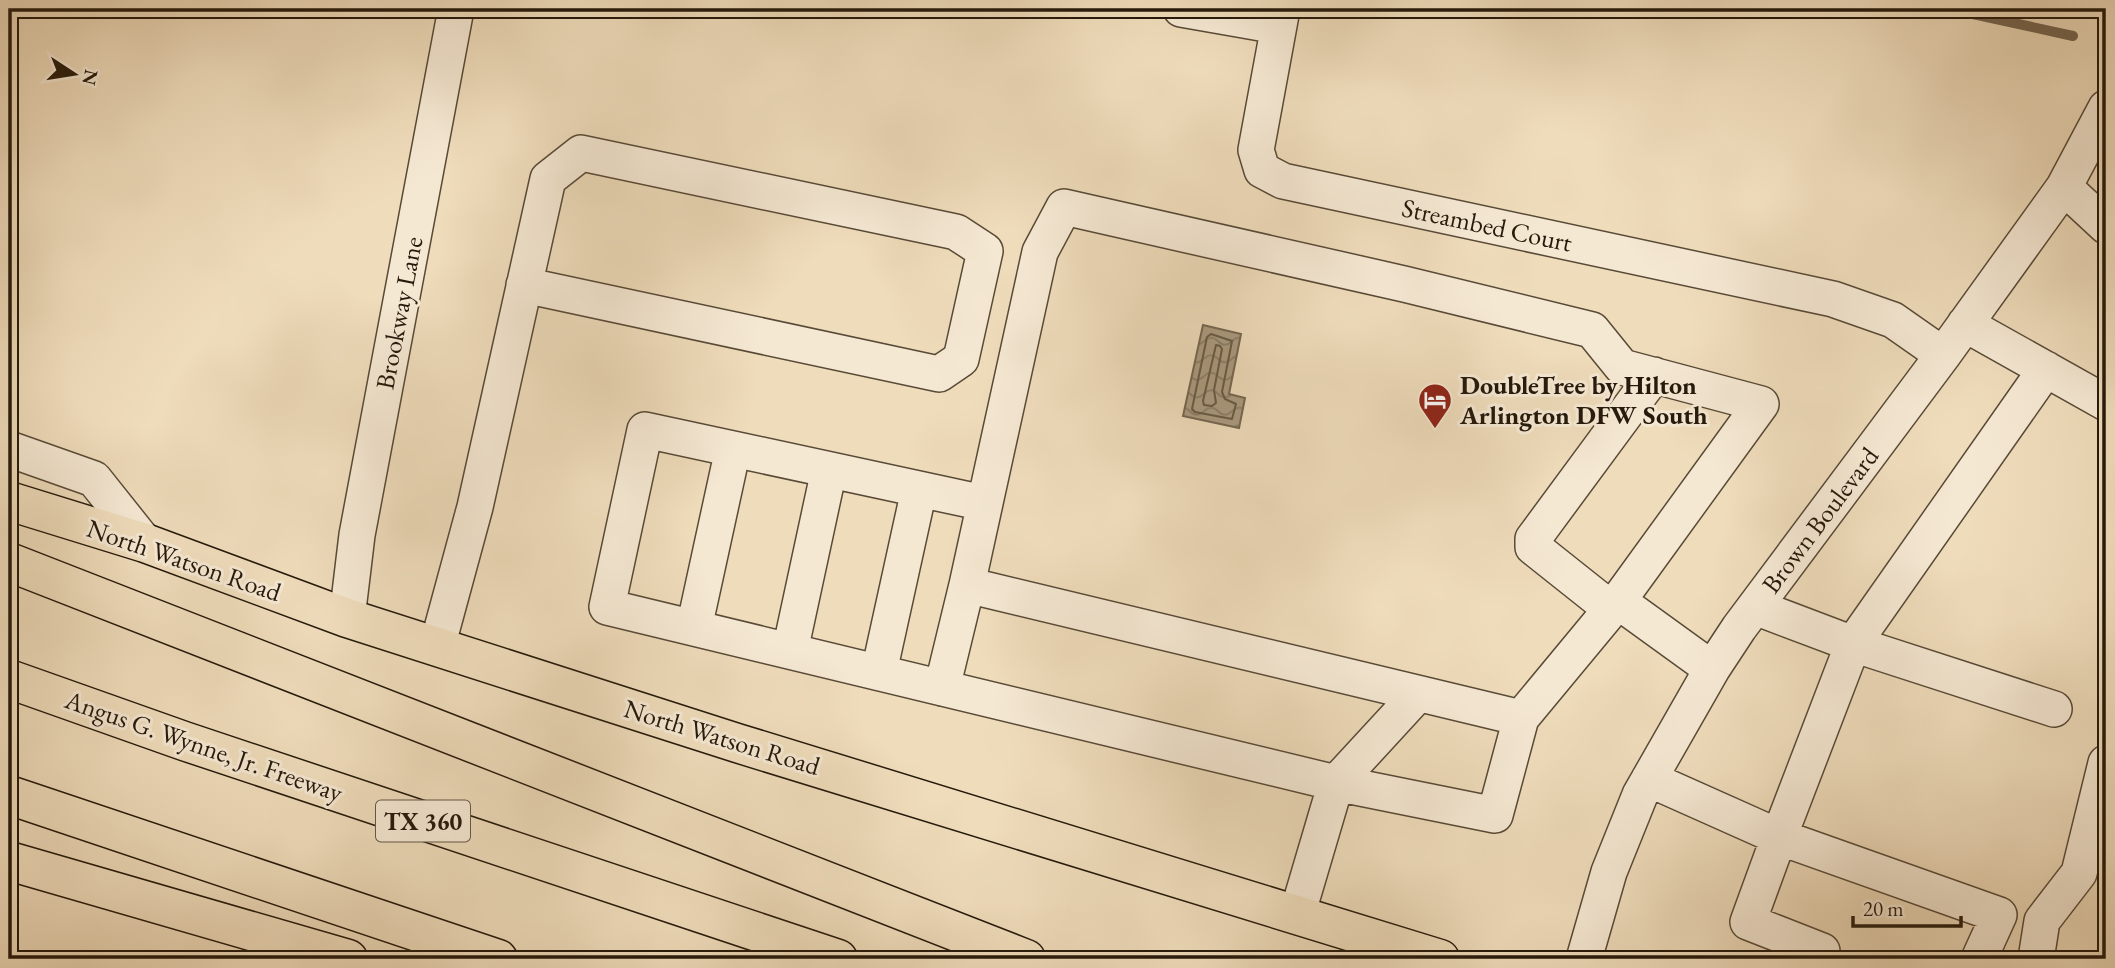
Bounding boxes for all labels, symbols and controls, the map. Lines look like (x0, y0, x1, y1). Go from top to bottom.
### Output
north arrow (38, 38, 108, 108)
text: N (76, 67, 104, 88)
street label: Streambed Court (1399, 190, 1575, 260)
street label: Brookway Lane (368, 234, 430, 392)
place label: DoubleTree by Hilton Arlington DFW South (1459, 368, 1708, 432)
hotel icon: DoubleTree by Hilton Arlington DFW South (1416, 381, 1454, 430)
street label: Brown Boulevard (1754, 439, 1887, 600)
street label: North Watson Road (82, 511, 286, 609)
street label: Angus G. Wynne, Jr. Freeway (60, 682, 348, 810)
street label: North Watson Road (620, 691, 825, 783)
road number: TX 360 (376, 800, 470, 842)
scale bar (1853, 884, 1961, 928)
text: 20 m (1863, 895, 1904, 922)

